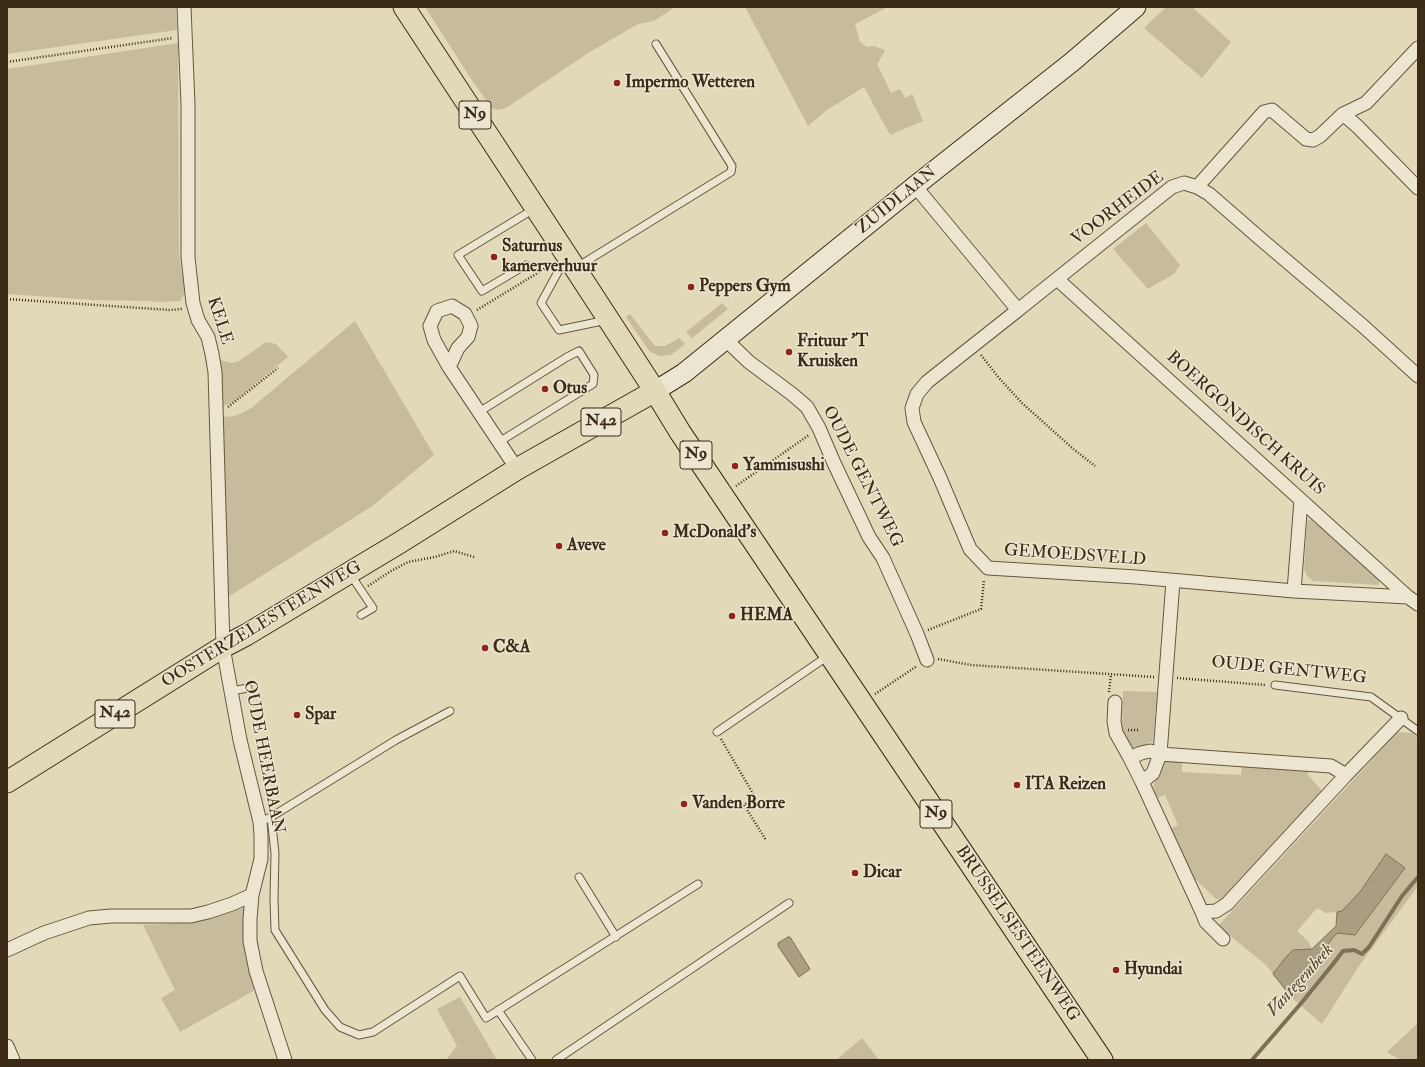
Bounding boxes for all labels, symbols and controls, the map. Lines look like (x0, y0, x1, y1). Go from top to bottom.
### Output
place label: Impermo Wetteren (625, 73, 755, 93)
marker: Impermo Wetteren (612, 78, 622, 88)
road number: N9 (459, 101, 491, 129)
street label: ZUIDLAAN (853, 163, 941, 239)
street label: VOORHEIDE (1068, 168, 1168, 250)
place label: Saturnus kamerverhuur (502, 237, 597, 277)
marker: Saturnus kamerverhuur (489, 252, 499, 262)
place label: Peppers Gym (699, 277, 791, 297)
marker: Peppers Gym (686, 282, 696, 292)
street label: KELE (202, 295, 236, 347)
place label: Frituur 'T Kruisken (797, 332, 868, 372)
marker: Frituur 'T Kruisken (784, 347, 794, 357)
street label: BOERGONDISCH KRUIS (1162, 347, 1328, 501)
place label: Otus (553, 379, 587, 399)
marker: Otus (540, 384, 550, 394)
street label: OUDE GENTWEG (818, 403, 906, 551)
road number: N42 (581, 408, 621, 436)
road number: N9 (680, 441, 712, 469)
place label: Yammisushi (743, 456, 825, 476)
marker: Yammisushi (730, 461, 740, 471)
place label: McDonald's (673, 523, 756, 543)
marker: McDonald's (660, 528, 670, 538)
place label: Aveve (567, 536, 606, 556)
marker: Aveve (554, 541, 564, 551)
street label: GEMOEDSVELD (1003, 541, 1147, 571)
street label: OOSTERZELESTEENWEG (158, 557, 366, 693)
place label: HEMA (740, 606, 793, 626)
marker: HEMA (727, 611, 737, 621)
place label: C&A (493, 638, 530, 658)
marker: C&A (480, 643, 490, 653)
street label: OUDE GENTWEG (1210, 653, 1368, 689)
street label: OUDE HEERBAAN (238, 678, 288, 836)
road number: N42 (95, 700, 135, 728)
place label: Spar (305, 705, 336, 725)
marker: Spar (292, 710, 302, 720)
place label: ITA Reizen (1025, 775, 1106, 795)
marker: ITA Reizen (1012, 780, 1022, 790)
place label: Vanden Borre (692, 794, 785, 814)
marker: Vanden Borre (679, 799, 689, 809)
road number: N9 (920, 800, 952, 828)
street label: BRUSSELSESTEENWEG (950, 842, 1084, 1026)
place label: Dicar (863, 863, 901, 883)
marker: Dicar (850, 868, 860, 878)
water label: Vantegembeek (1263, 940, 1339, 1022)
place label: Hyundai (1124, 960, 1183, 980)
marker: Hyundai (1111, 965, 1121, 975)

